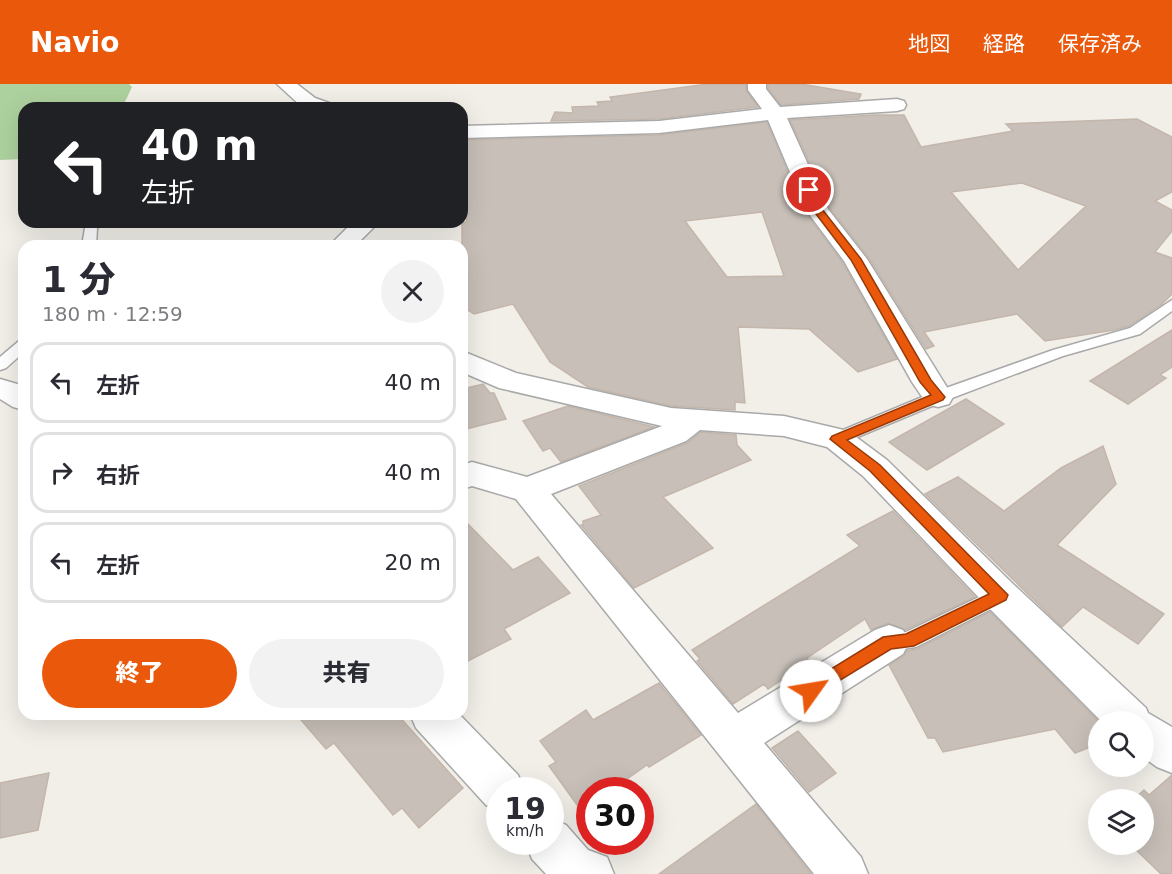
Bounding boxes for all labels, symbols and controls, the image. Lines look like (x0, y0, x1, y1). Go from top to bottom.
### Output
text: Navio (30, 26, 119, 59)
text: 地図 (908, 32, 950, 56)
text: 経路 (983, 32, 1025, 56)
text: 保存済み (1058, 32, 1142, 56)
text: 40 m (141, 121, 258, 170)
icon: left (42, 126, 120, 204)
pin (783, 164, 834, 215)
icon: arrive (792, 173, 825, 206)
text: 左折 (141, 177, 195, 208)
text: 1 分 (42, 259, 116, 300)
button: close (381, 260, 444, 323)
text: 180 m · 12:59 (42, 302, 183, 326)
icon: left (45, 366, 78, 399)
text: 40 m (385, 370, 441, 395)
text: 左折 (96, 373, 140, 398)
icon: right (45, 456, 78, 489)
text: 40 m (385, 460, 441, 485)
text: 右折 (96, 463, 140, 488)
icon: left (45, 546, 78, 579)
text: 20 m (385, 550, 441, 575)
text: 左折 (96, 553, 140, 578)
button: 終了 (42, 639, 237, 708)
button: 共有 (249, 639, 444, 708)
position arrow (779, 659, 843, 723)
map controls (1088, 711, 1154, 855)
button: search (1088, 711, 1154, 777)
speed limit sign: 30 (576, 777, 654, 855)
button: layers (1088, 789, 1154, 855)
text: 19 (504, 791, 546, 826)
text: km/h (506, 822, 544, 840)

